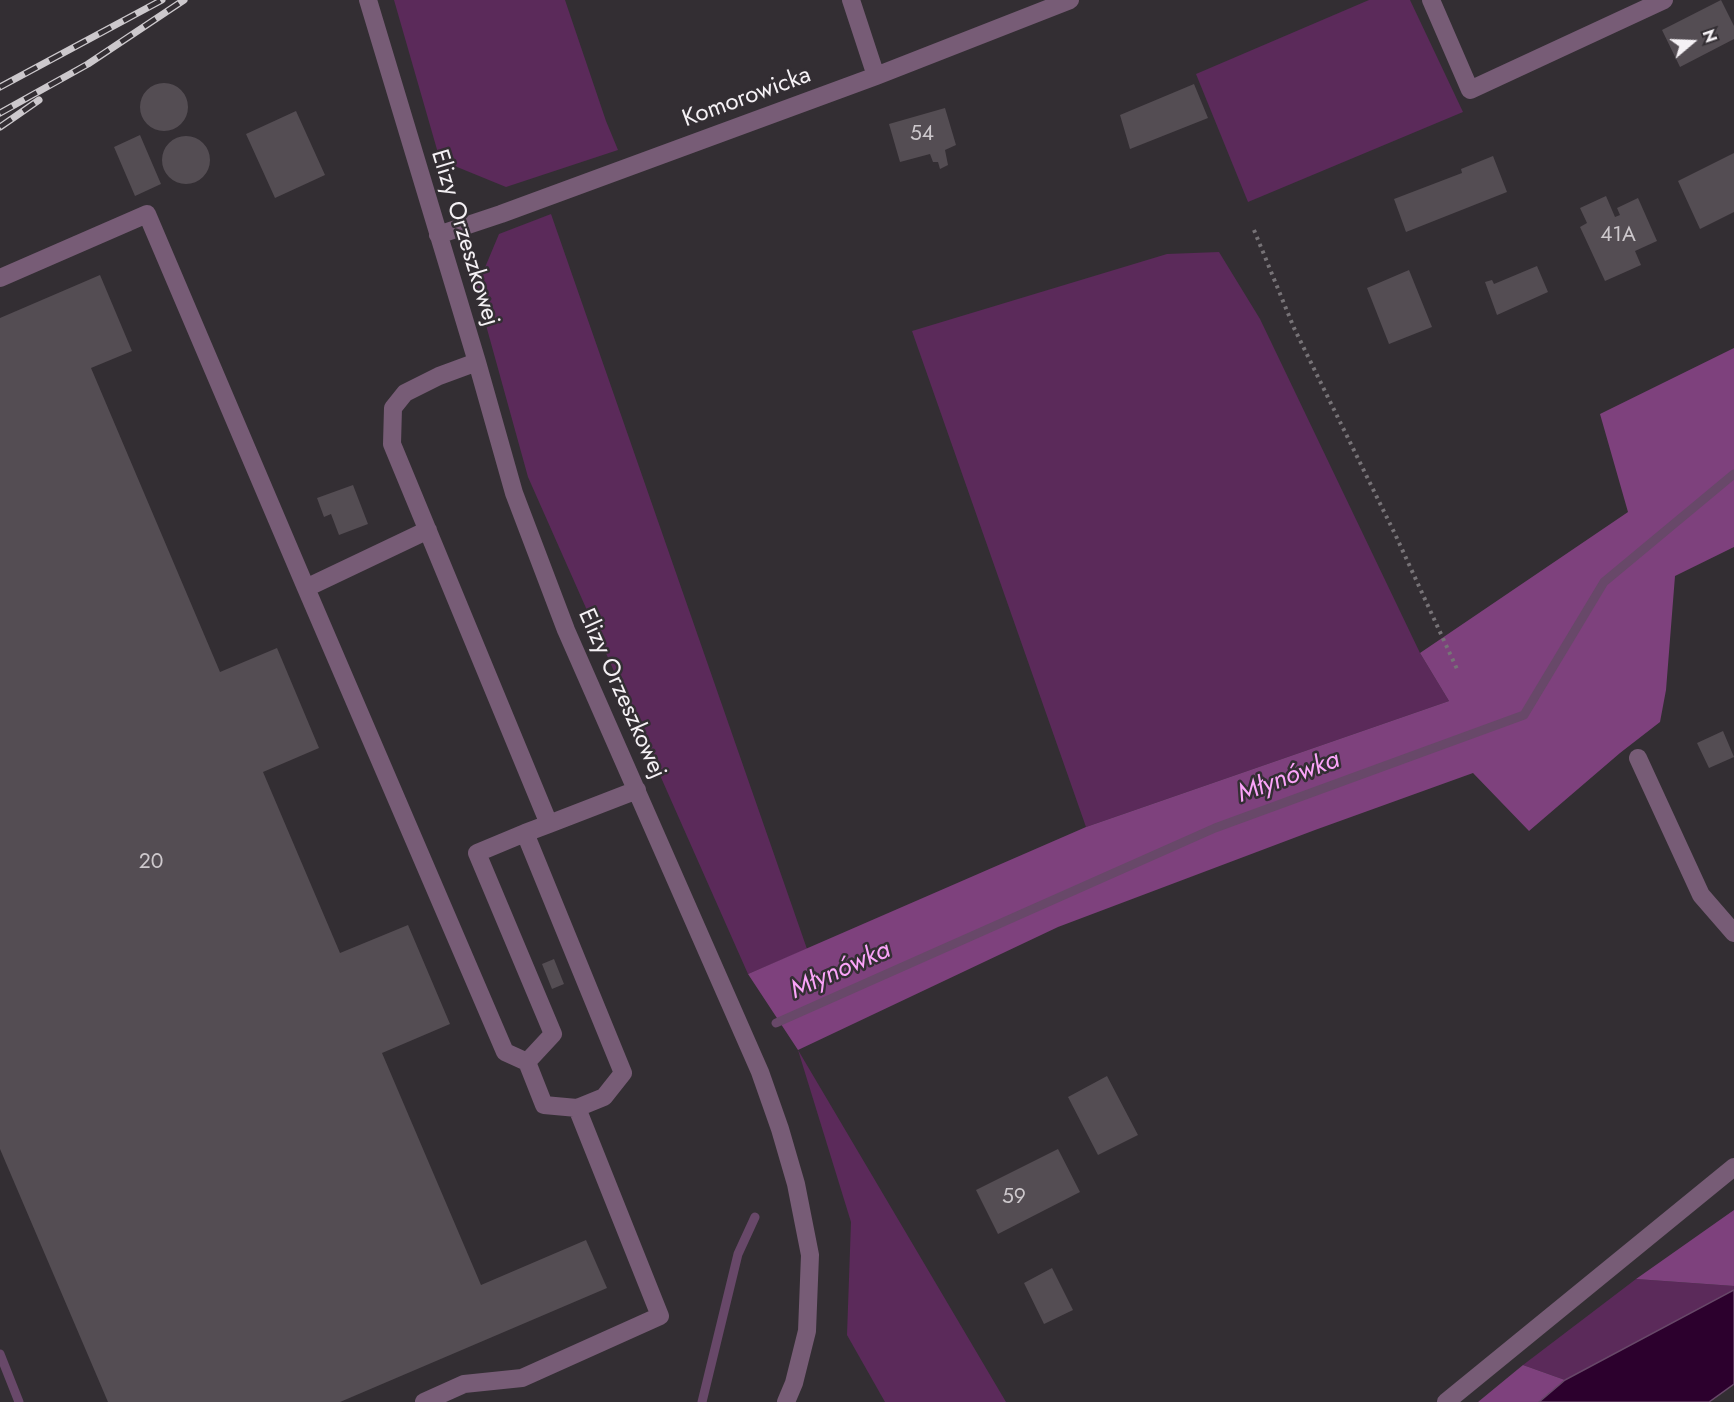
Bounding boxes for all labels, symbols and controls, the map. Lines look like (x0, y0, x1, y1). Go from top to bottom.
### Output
north arrow (1662, 12, 1722, 72)
text: N (1697, 26, 1722, 46)
street label: Komorowicka (679, 61, 815, 135)
house number: 54 (910, 122, 934, 148)
street label: Elizy Orzeszkowej (423, 146, 505, 330)
house number: 41A (1600, 223, 1636, 249)
street label: Elizy Orzeszkowej (571, 605, 671, 783)
water label: Młynówka (1234, 745, 1344, 811)
house number: 20 (139, 850, 163, 876)
water label: Młynówka (786, 935, 896, 1007)
house number: 59 (1002, 1185, 1026, 1211)

